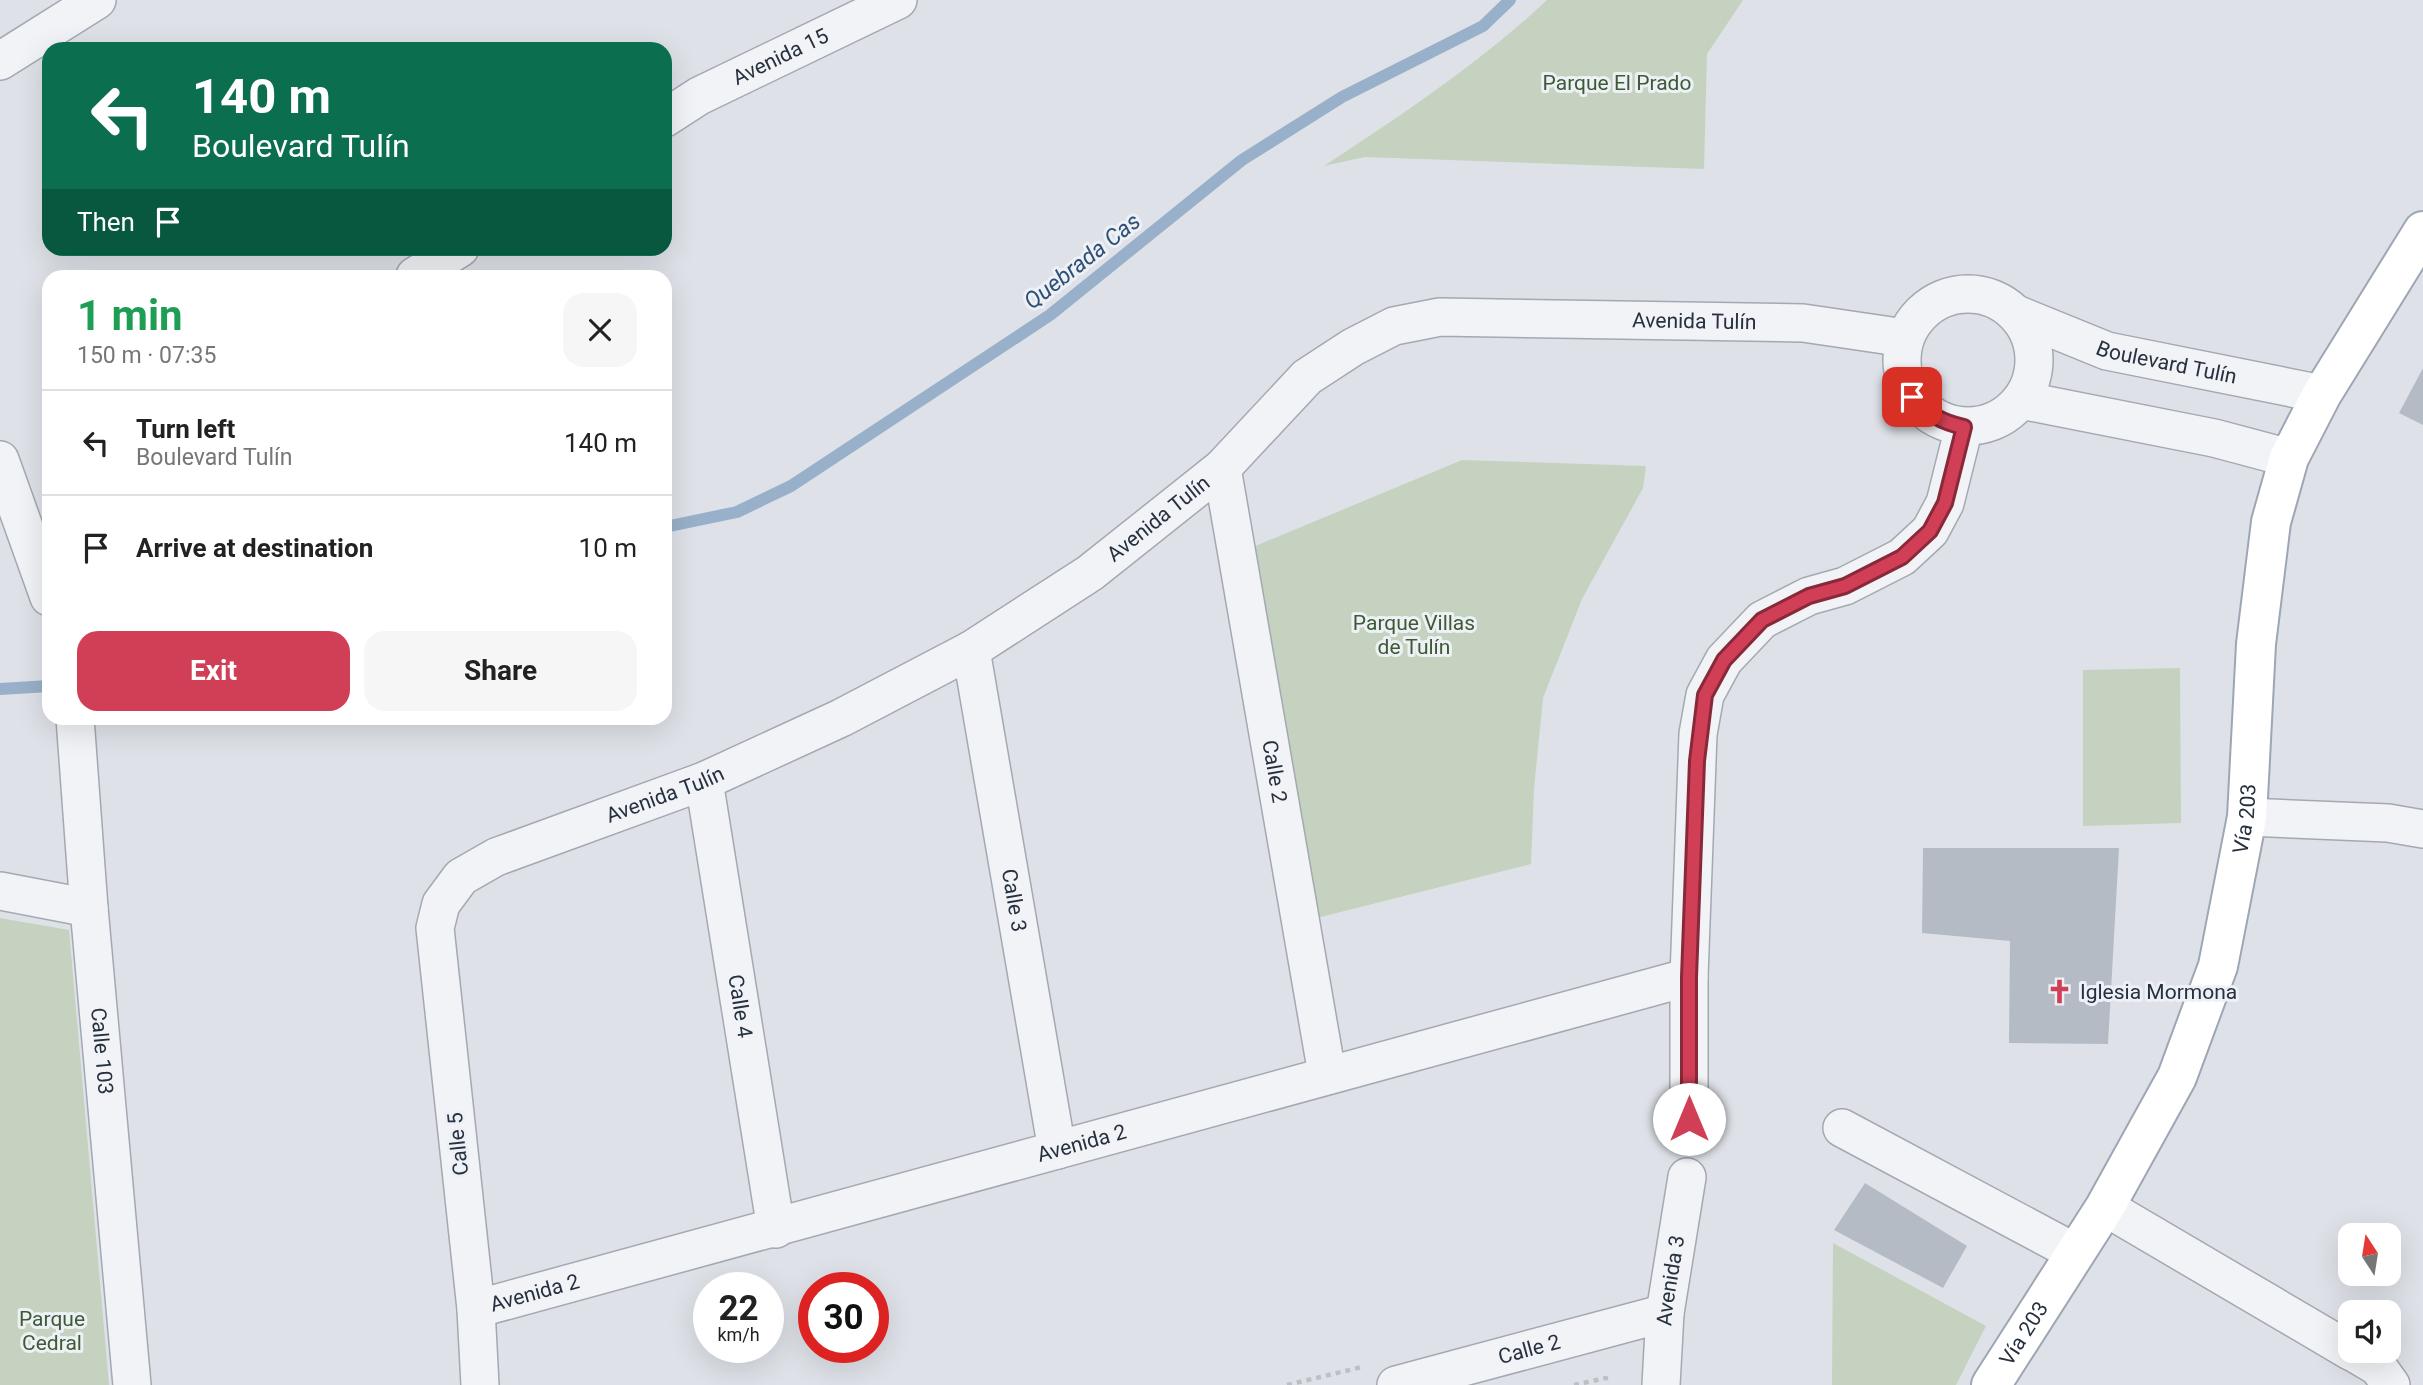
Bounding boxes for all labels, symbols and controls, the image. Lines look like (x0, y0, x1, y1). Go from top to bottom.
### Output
street label: Avenida 15 (729, 23, 832, 90)
text: 140 m (192, 68, 331, 125)
icon: left (77, 70, 168, 161)
park label: Parque El Prado (1543, 71, 1691, 95)
text: Boulevard Tulín (192, 127, 410, 165)
icon: arrive (149, 203, 187, 241)
text: Then (77, 207, 135, 237)
water label: Quebrada Cas (1019, 208, 1146, 315)
text: 1 min (77, 291, 183, 340)
button: close (563, 293, 637, 367)
street label: Avenida Tulín (1632, 308, 1757, 334)
street label: Boulevard Tulín (2093, 336, 2239, 389)
text: 150 m · 07:35 (77, 342, 216, 369)
pin (1882, 367, 1942, 427)
icon: arrive (1893, 378, 1931, 416)
text: Turn left (136, 414, 235, 444)
icon: left (77, 424, 115, 462)
text: 140 m (564, 428, 637, 458)
text: Boulevard Tulín (136, 444, 292, 471)
street label: Avenida Tulín (1102, 471, 1214, 567)
icon: arrive (77, 529, 115, 567)
text: Arrive at destination (136, 533, 373, 563)
text: 10 m (579, 533, 637, 563)
park label: Parque Villas de Tulín (1353, 611, 1475, 659)
button: Exit (77, 631, 350, 711)
button: Share (364, 631, 637, 711)
street label: Calle 2 (1257, 738, 1292, 805)
street label: Avenida Tulín (603, 761, 728, 828)
street label: Vía 203 (2228, 783, 2261, 856)
street label: Calle 3 (997, 867, 1031, 934)
street label: Calle 4 (723, 973, 757, 1040)
church icon: Iglesia Mormona (2046, 978, 2074, 1006)
place label: Iglesia Mormona (2080, 980, 2237, 1004)
street label: Calle 103 (86, 1006, 118, 1095)
position arrow (1652, 1082, 1726, 1156)
street label: Calle 5 (443, 1111, 473, 1177)
street label: Avenida 2 (1034, 1120, 1129, 1167)
north arrow (2338, 1223, 2401, 1286)
map controls (2338, 1223, 2401, 1363)
street label: Avenida 3 (1652, 1234, 1689, 1326)
street label: Avenida 2 (488, 1269, 582, 1317)
speed limit sign: 30 (798, 1272, 889, 1363)
text: 22 (718, 1288, 759, 1329)
street label: Vía 203 (1995, 1297, 2053, 1370)
button: sound (2338, 1300, 2401, 1363)
park label: Parque Cedral (19, 1307, 85, 1355)
text: km/h (717, 1324, 760, 1345)
street label: Calle 2 (1496, 1329, 1563, 1369)

